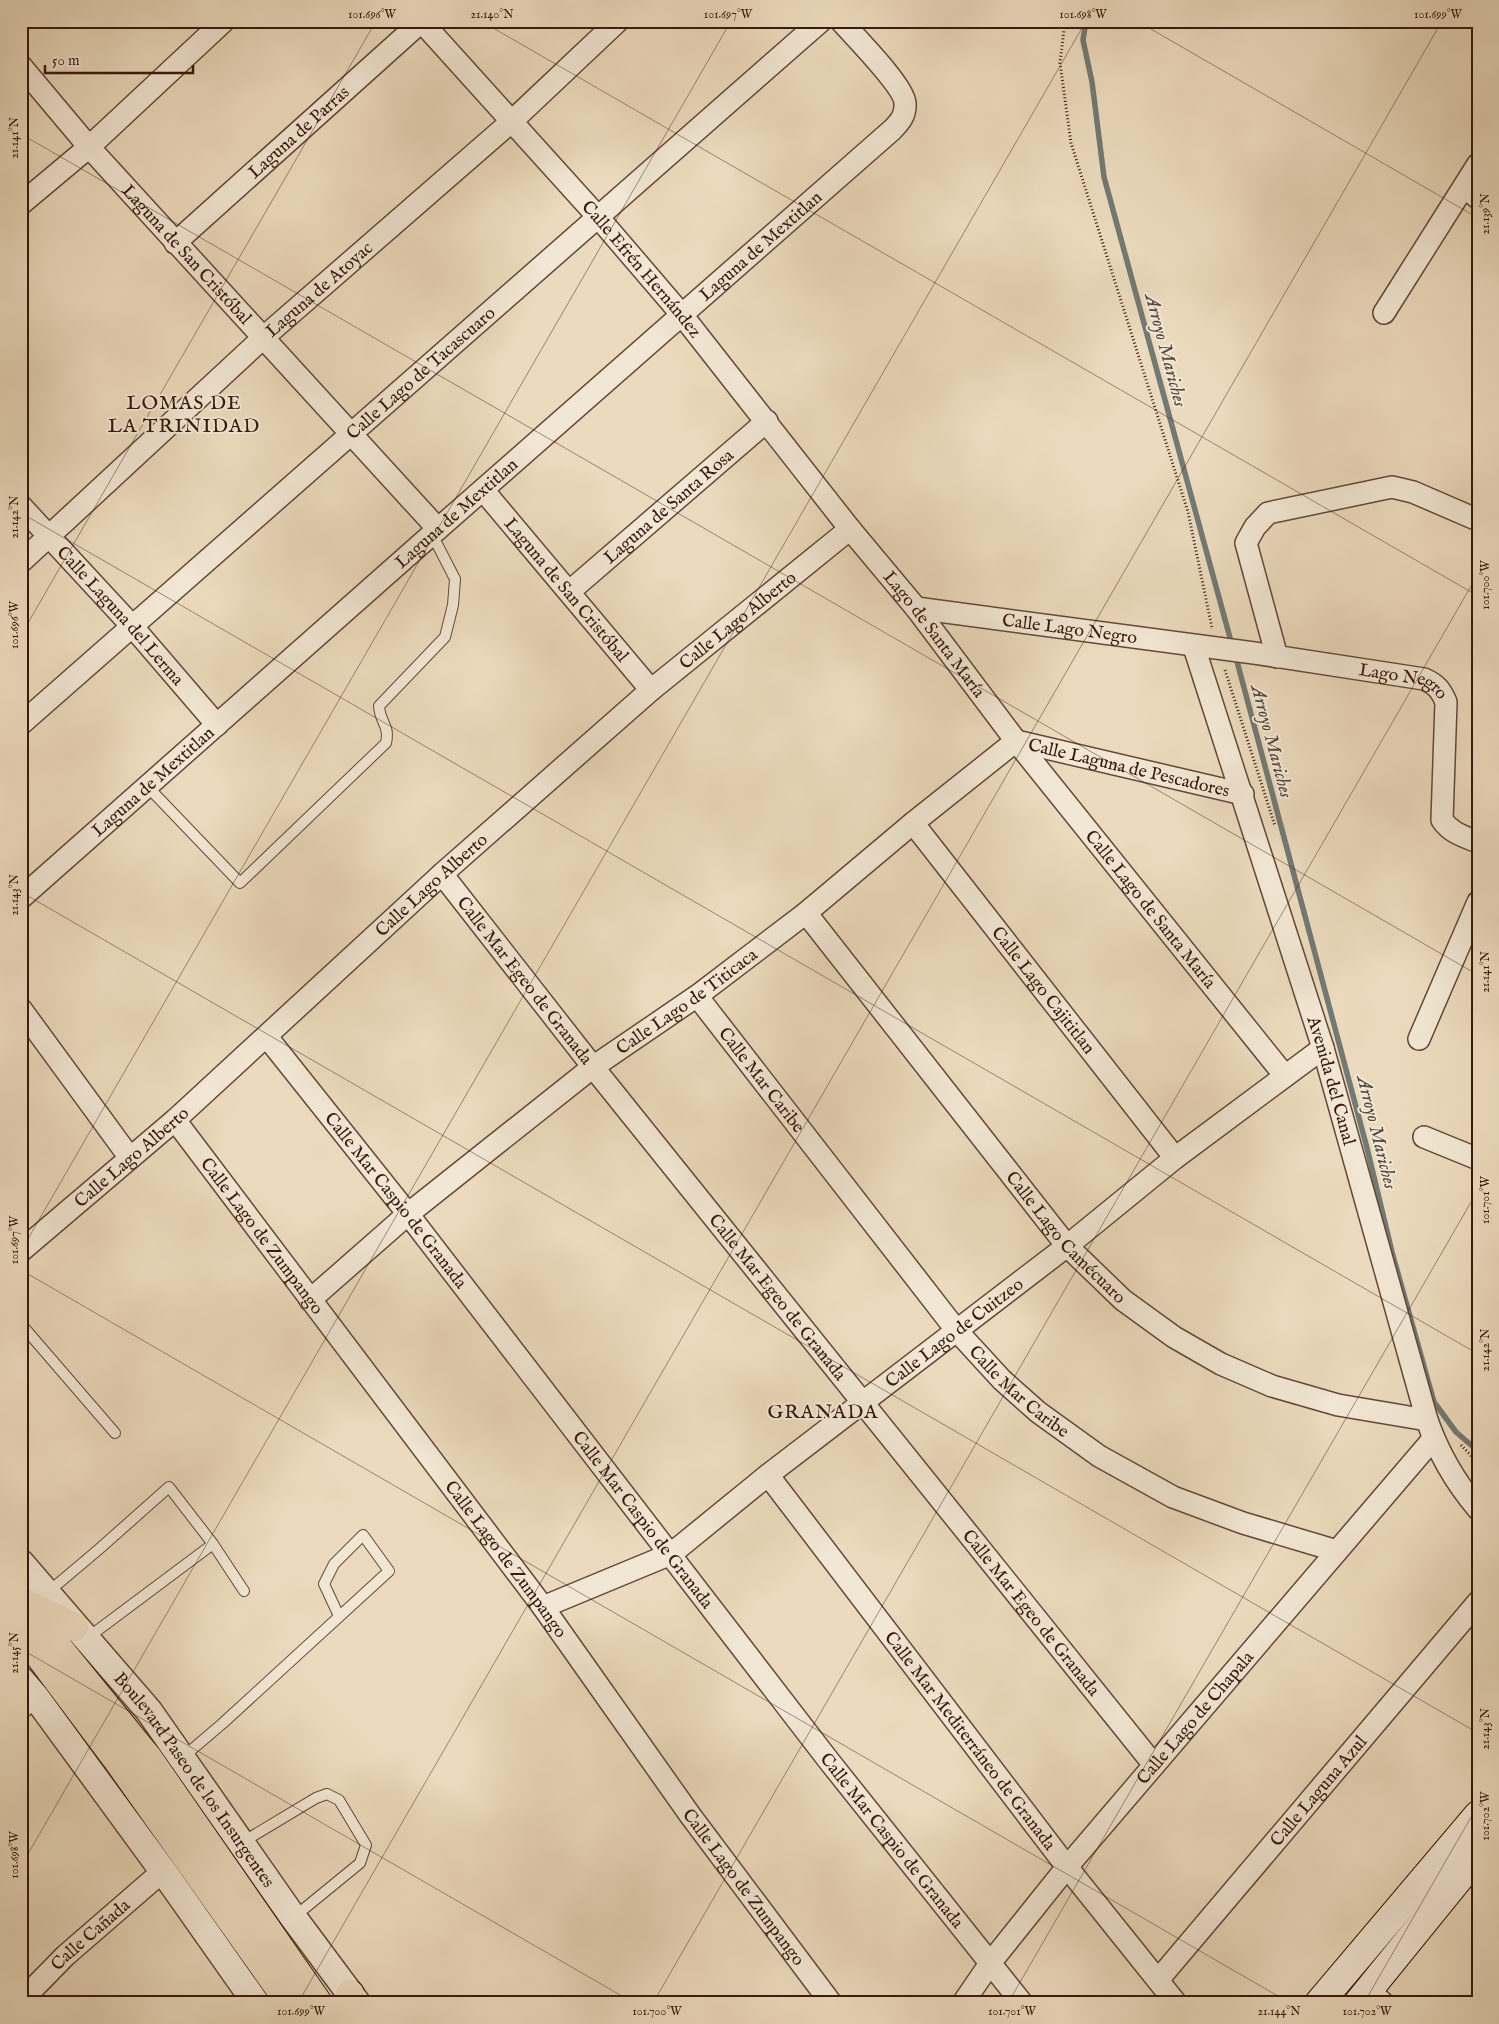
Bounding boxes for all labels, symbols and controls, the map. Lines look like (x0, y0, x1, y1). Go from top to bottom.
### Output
text: 101.696°W (348, 7, 396, 22)
text: 21.140°N (470, 7, 514, 22)
text: 101.697°W (704, 7, 753, 22)
text: 101.698°W (1059, 7, 1107, 22)
text: 101.699°W (1414, 7, 1463, 22)
scale bar (45, 42, 192, 74)
text: 50 m (52, 51, 80, 70)
street label: Laguna de Parras (244, 82, 355, 185)
text: 21.141°N (7, 117, 22, 159)
street label: Laguna de San Cristóbal (116, 180, 256, 330)
street label: Laguna de Mextitlan (695, 186, 828, 307)
text: 21.139°N (1478, 193, 1493, 235)
street label: Calle Efrén Hernández (576, 196, 706, 343)
street label: Laguna de Atoyac (261, 237, 379, 343)
water label: Arroyo Mariches (1138, 289, 1192, 410)
street label: Calle Lago de Tacascuaro (342, 302, 501, 446)
district label: LOMAS DE LA TRINIDAD (108, 391, 260, 439)
street label: Laguna de Santa Rosa (600, 445, 739, 570)
street label: Laguna de Mextitlan (391, 454, 524, 574)
text: 21.142°N (7, 495, 22, 538)
street label: Laguna de San Cristóbal (498, 513, 633, 668)
street label: Calle Laguna del Lerma (51, 542, 188, 691)
text: 101.700°W (1478, 560, 1493, 610)
street label: Calle Lago Alberto (675, 567, 802, 675)
street label: Lago de Santa María (877, 567, 990, 703)
text: 101.696°W (7, 601, 22, 649)
street label: Calle Lago Negro (1001, 610, 1139, 650)
street label: Lago Negro (1357, 659, 1453, 704)
water label: Arroyo Mariches (1244, 680, 1298, 801)
street label: Laguna de Mextitlan (88, 722, 220, 843)
street label: Calle Laguna de Pescadores (1026, 734, 1232, 803)
street label: Calle Lago de Santa María (1079, 826, 1220, 994)
street label: Calle Lago Alberto (371, 829, 493, 943)
text: 21.143°N (7, 874, 22, 916)
street label: Calle Mar Egeo de Granada (451, 893, 597, 1070)
street label: Calle Lago Cajititlan (985, 922, 1100, 1060)
street label: Calle Lago de Titicaca (612, 944, 763, 1061)
text: 21.141°N (1478, 951, 1493, 993)
street label: Avenida del Canal (1300, 1013, 1360, 1148)
street label: Calle Mar Caribe (713, 1023, 809, 1138)
water label: Arroyo Mariches (1350, 1071, 1402, 1192)
street label: Calle Lago Alberto (70, 1102, 195, 1214)
street label: Calle Mar Caspio de Granada (318, 1108, 471, 1294)
street label: Calle Lago de Zumpango (195, 1154, 328, 1320)
street label: Calle Lago Camécuaro (1000, 1167, 1130, 1310)
text: 101.701°W (1478, 1176, 1493, 1224)
street label: Calle Mar Egeo de Granada (703, 1210, 851, 1386)
text: 101.697°W (7, 1215, 22, 1264)
street label: Calle Lago de Cuitzeo (881, 1273, 1029, 1394)
text: 21.142°N (1478, 1328, 1493, 1371)
street label: Calle Mar Caribe (963, 1341, 1073, 1444)
district label: GRANADA (768, 1400, 878, 1425)
street label: Calle Mar Caspio de Granada (566, 1427, 718, 1614)
street label: Calle Lago de Zumpango (439, 1477, 572, 1643)
street label: Calle Mar Egeo de Granada (956, 1526, 1104, 1702)
street label: Calle Mar Mediterráneo de Granada (878, 1627, 1060, 1856)
text: 21.145°N (7, 1632, 22, 1674)
street label: Calle Lago de Chapala (1132, 1647, 1260, 1790)
street label: Boulevard Paseo de los Insurgentes (108, 1668, 279, 1893)
text: 21.143°N (1478, 1708, 1493, 1750)
street label: Calle Laguna Azul (1266, 1731, 1373, 1852)
street label: Calle Mar Caspio de Granada (814, 1749, 968, 1934)
text: 101.702°W (1478, 1791, 1493, 1841)
street label: Calle Lago de Zumpango (676, 1805, 809, 1971)
text: 101.698°W (7, 1831, 22, 1879)
street label: Calle Cañada (47, 1895, 136, 1977)
text: 101.699°W (277, 2004, 326, 2019)
text: 101.700°W (632, 2004, 682, 2019)
text: 101.701°W (988, 2004, 1036, 2019)
text: 21.144°N (1257, 2004, 1301, 2019)
text: 101.702°W (1342, 2004, 1392, 2019)

